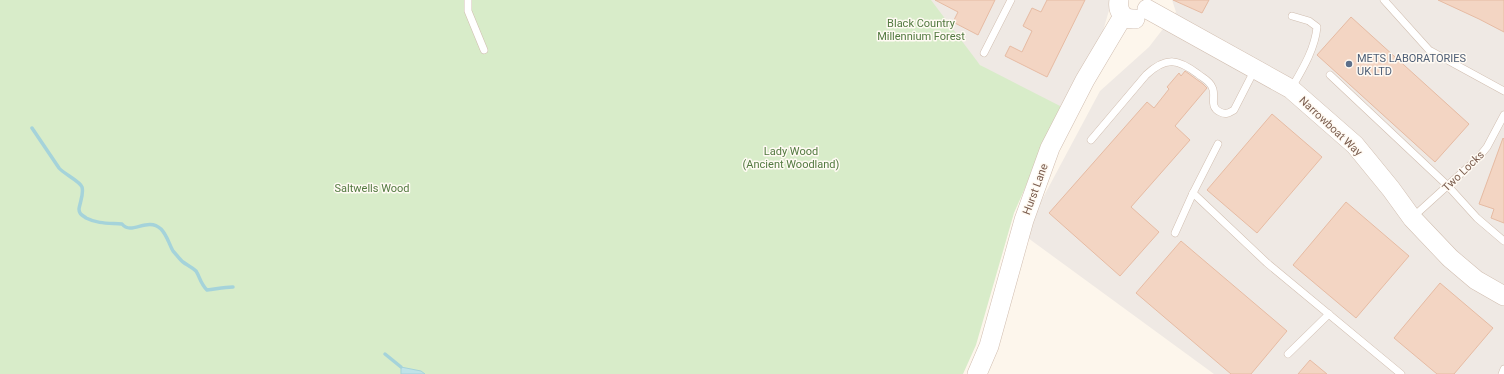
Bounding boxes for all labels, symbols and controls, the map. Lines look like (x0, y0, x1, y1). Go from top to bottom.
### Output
park label: Black Country Millennium Forest (877, 17, 965, 43)
place label: METS LABORATORIES UK LTD (1357, 52, 1467, 78)
marker: METS LABORATORIES UK LTD (1344, 59, 1354, 69)
street label: Narrowboat Way (1297, 94, 1365, 159)
park label: Lady Wood (Ancient Woodland) (743, 145, 840, 171)
street label: Two Locks (1440, 148, 1487, 194)
street label: Hurst Lane (1020, 162, 1051, 217)
park label: Saltwells Wood (335, 182, 410, 195)

